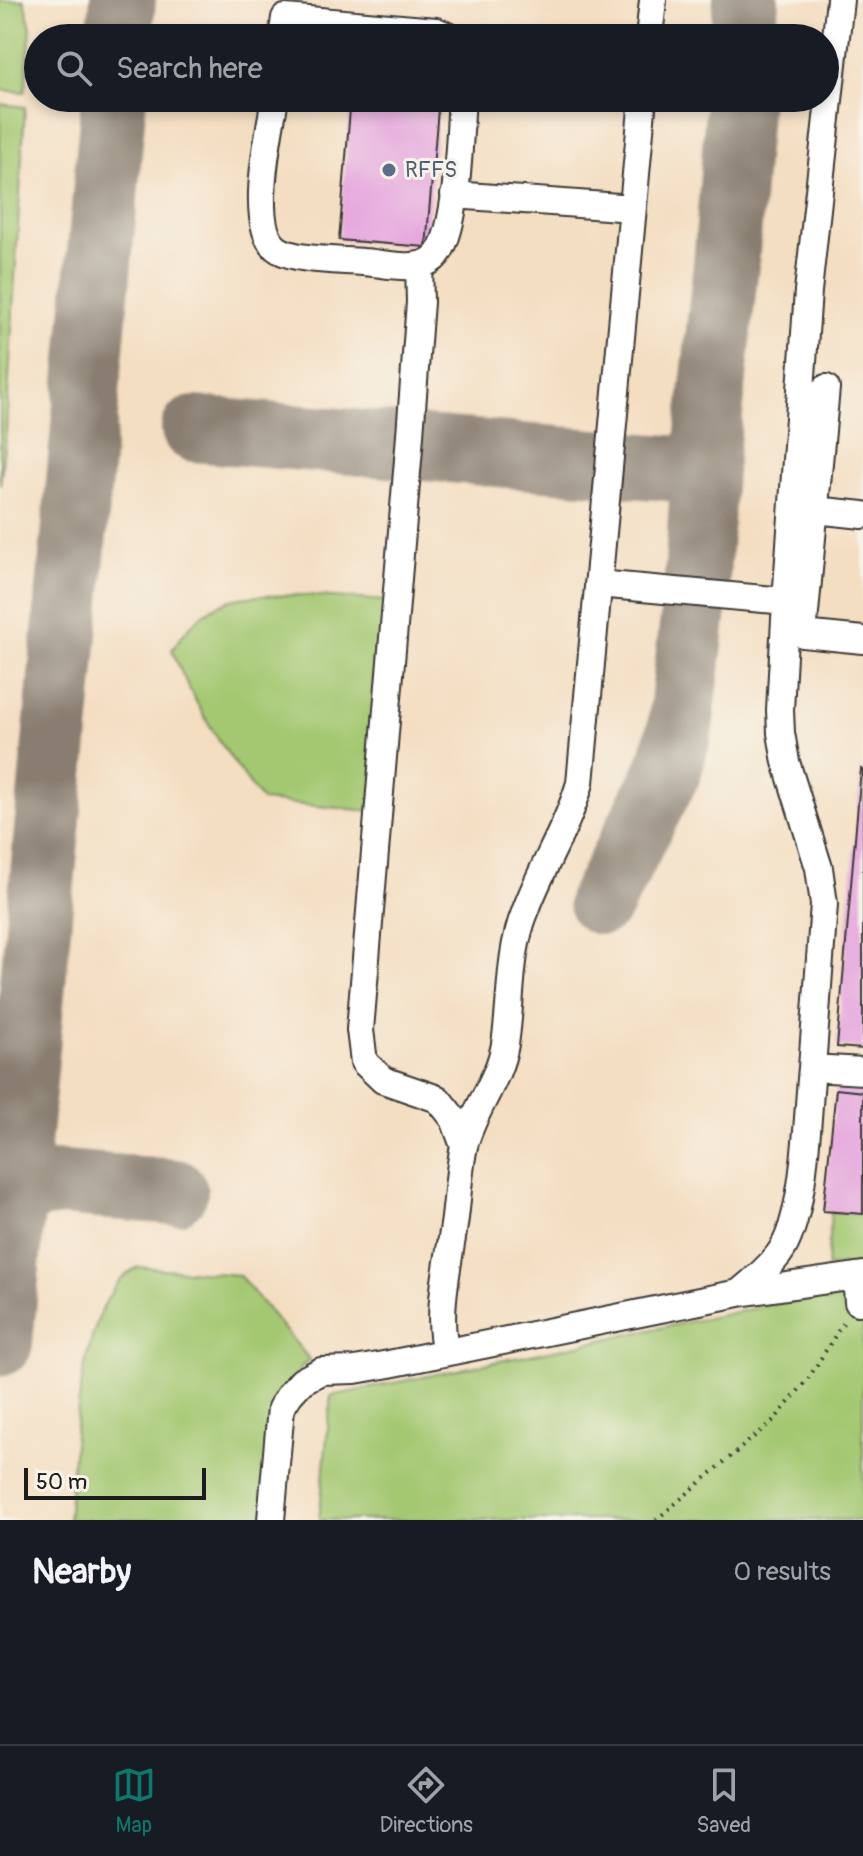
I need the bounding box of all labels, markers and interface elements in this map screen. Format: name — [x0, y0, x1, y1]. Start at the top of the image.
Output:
search box — [24, 24, 839, 112]
icon: search — [52, 46, 96, 90]
text: Search here — [116, 50, 263, 87]
place label: RFFS — [405, 156, 457, 184]
marker: RFFS — [380, 161, 398, 179]
scale bar — [24, 1464, 206, 1500]
text: 50 m — [36, 1468, 87, 1496]
text: Nearby — [32, 1551, 131, 1594]
text: 0 results — [734, 1556, 831, 1588]
tab: Map — [112, 1763, 156, 1839]
tab: Directions — [380, 1763, 473, 1839]
tab: Saved — [697, 1763, 751, 1839]

